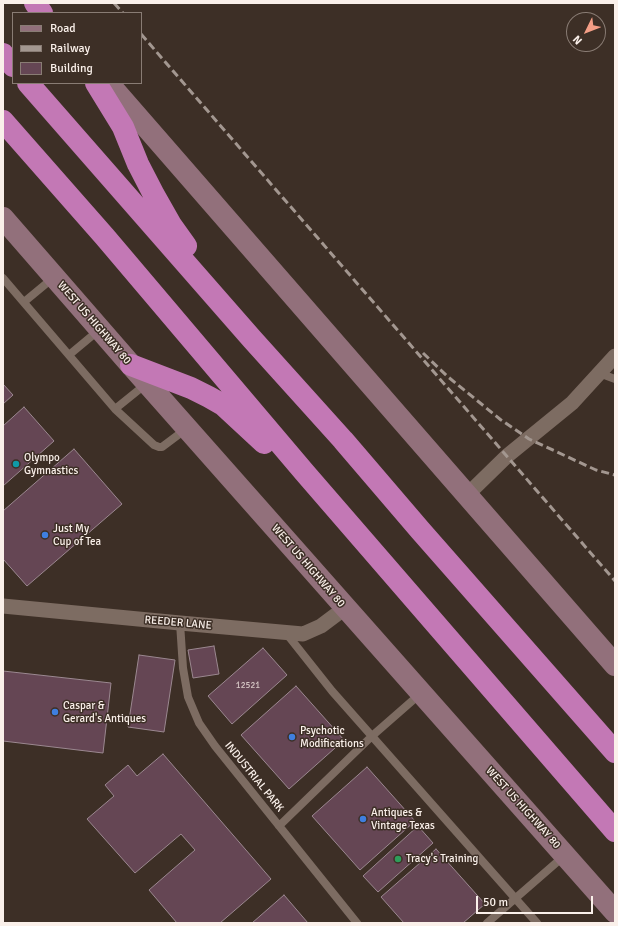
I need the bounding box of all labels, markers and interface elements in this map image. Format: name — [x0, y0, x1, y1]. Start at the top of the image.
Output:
legend — [12, 12, 142, 84]
north arrow — [566, 12, 606, 52]
text: Road — [50, 21, 76, 36]
text: N — [570, 33, 585, 47]
text: Railway — [50, 41, 90, 56]
text: Building — [50, 61, 93, 76]
street label: WEST US HIGHWAY 80 — [54, 279, 134, 367]
place label: Olympo Gymnastics — [24, 451, 78, 477]
marker: Olympo Gymnastics — [11, 459, 21, 469]
place label: Just My Cup of Tea — [53, 522, 101, 548]
street label: WEST US HIGHWAY 80 — [268, 522, 348, 610]
marker: Just My Cup of Tea — [40, 530, 50, 540]
street label: REEDER LANE — [144, 613, 212, 633]
house number: 12521 — [236, 681, 260, 691]
place label: Caspar & Gerard's Antiques — [63, 699, 146, 725]
marker: Caspar & Gerard's Antiques — [50, 707, 60, 717]
place label: Psychotic Modifications — [300, 724, 364, 750]
marker: Psychotic Modifications — [287, 732, 297, 742]
street label: INDUSTRIAL PARK — [222, 739, 286, 815]
street label: WEST US HIGHWAY 80 — [483, 764, 563, 852]
place label: Antiques & Vintage Texas — [371, 806, 435, 832]
marker: Antiques & Vintage Texas — [358, 814, 368, 824]
place label: Tracy's Training — [406, 852, 478, 866]
marker: Tracy's Training — [393, 854, 403, 864]
scale bar — [478, 888, 595, 914]
text: 50 m — [483, 895, 508, 910]

